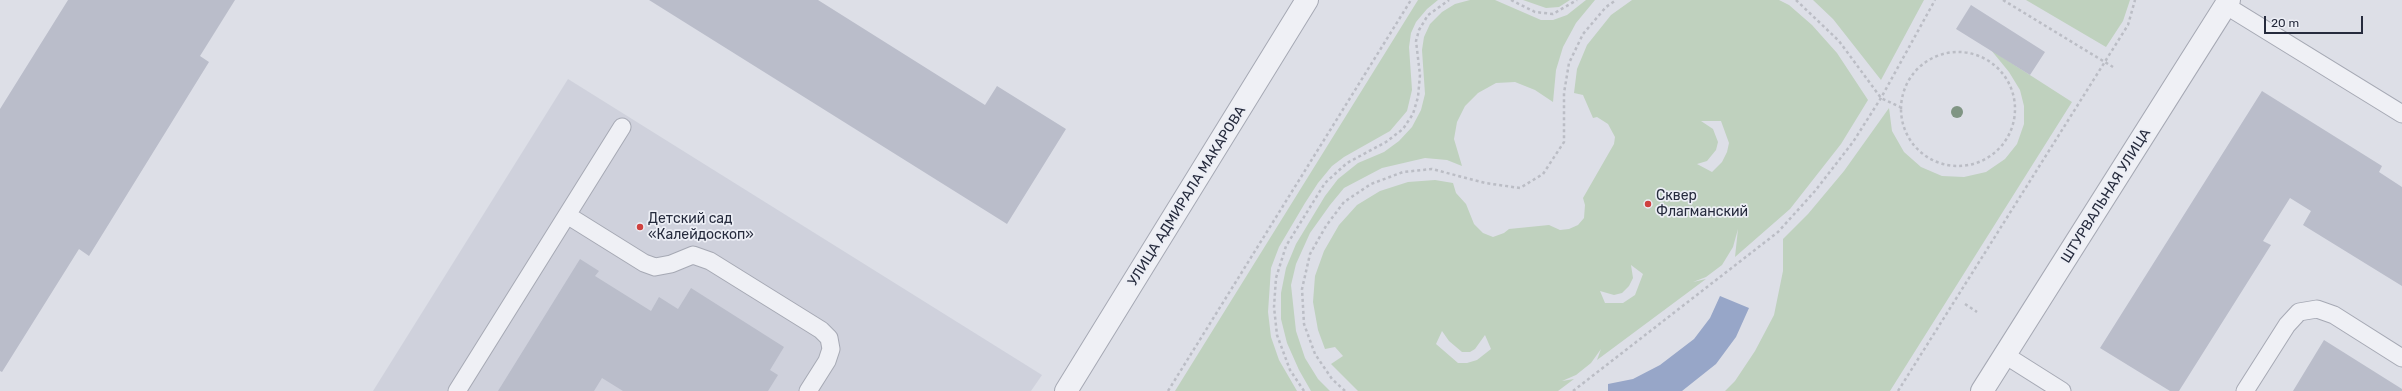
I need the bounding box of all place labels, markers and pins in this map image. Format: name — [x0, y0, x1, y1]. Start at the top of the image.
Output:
place label: Сквер Флагманский — [1656, 188, 1748, 220]
marker: Сквер Флагманский — [1643, 199, 1653, 209]
place label: Детский сад «Калейдоскоп» — [648, 211, 754, 244]
marker: Детский сад «Калейдоскоп» — [635, 222, 645, 232]

